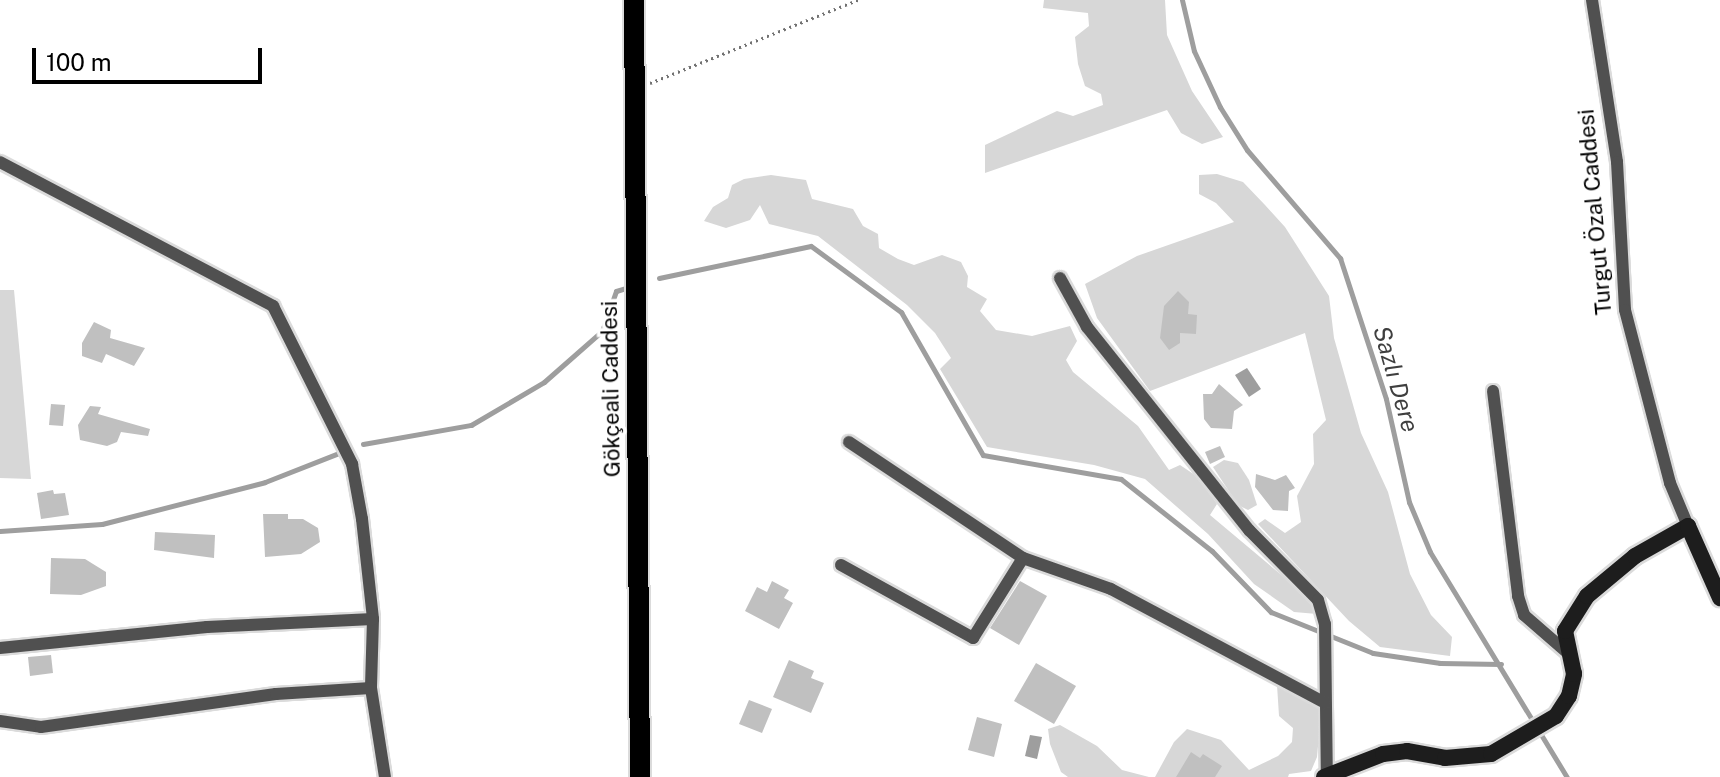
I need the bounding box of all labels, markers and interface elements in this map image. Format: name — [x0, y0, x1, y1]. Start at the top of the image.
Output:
scale bar — [36, 32, 266, 82]
text: 100 m — [46, 48, 112, 76]
street label: Turgut Özal Caddesi — [1573, 108, 1617, 316]
street label: Gökçeali Caddesi — [596, 300, 626, 478]
water label: Sazlı Dere — [1367, 323, 1425, 435]

